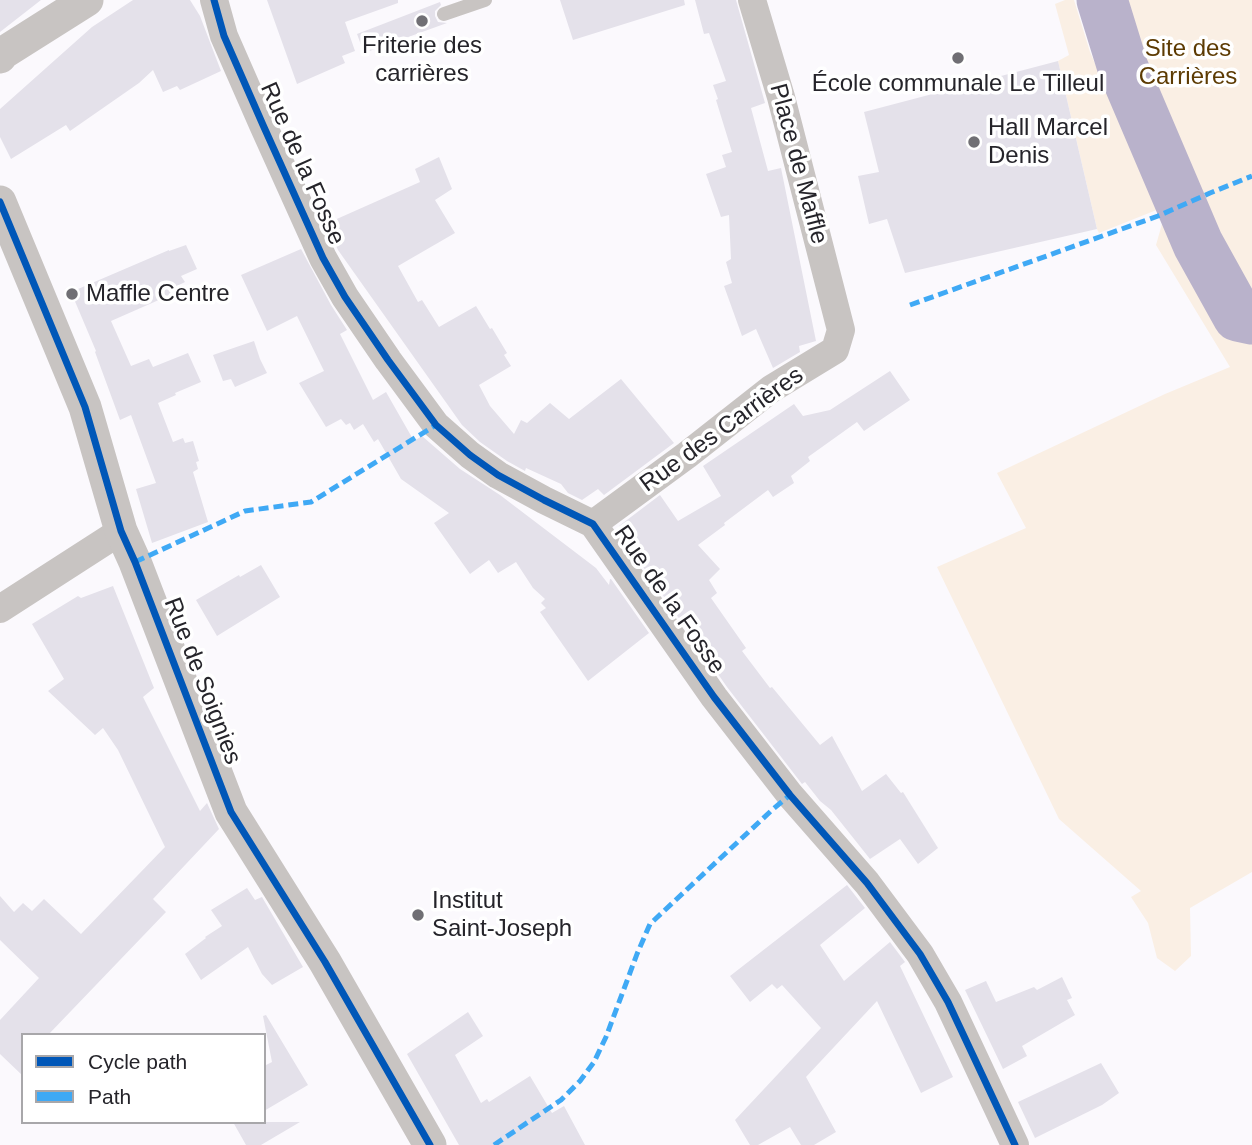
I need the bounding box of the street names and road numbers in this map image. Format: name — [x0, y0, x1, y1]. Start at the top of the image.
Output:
street label: Rue de la Fosse — [253, 78, 351, 250]
street label: Place de Maffle — [763, 81, 833, 247]
street label: Rue des Carrières — [635, 361, 809, 499]
street label: Rue de la Fosse — [607, 520, 731, 680]
street label: Rue de Soignies — [157, 594, 247, 768]

